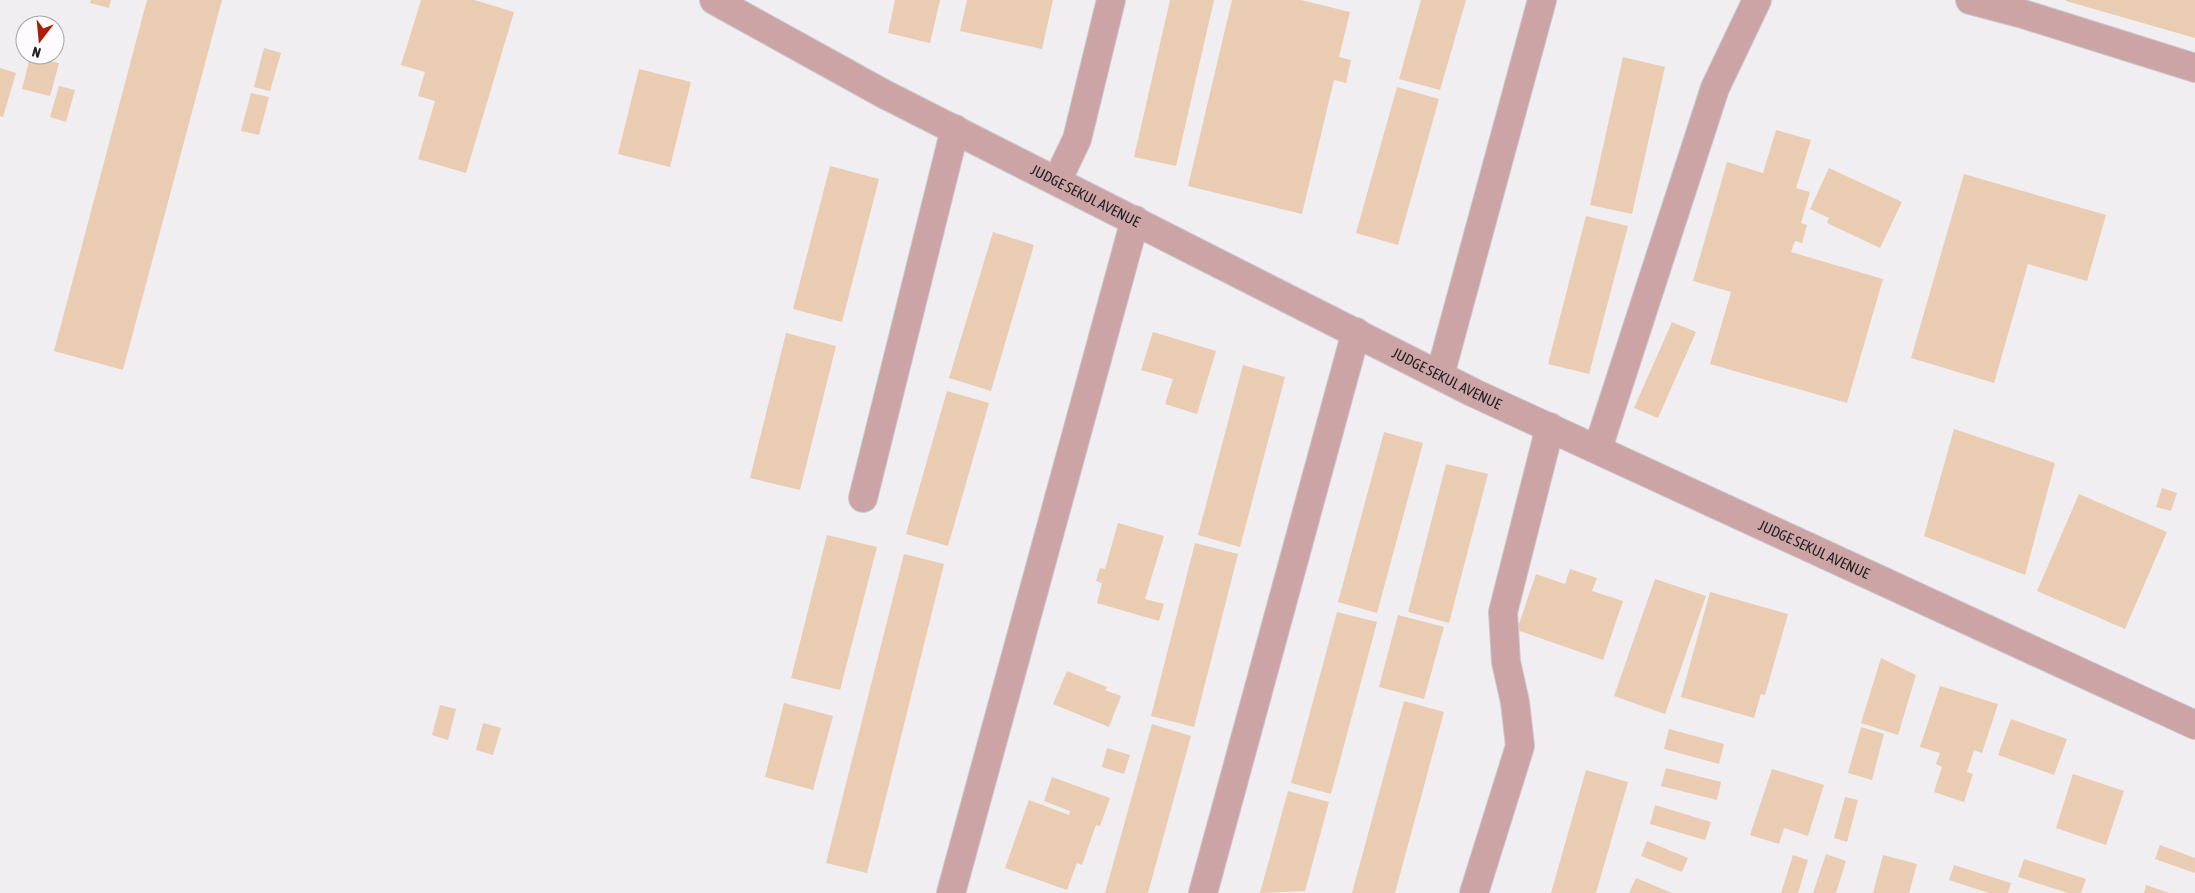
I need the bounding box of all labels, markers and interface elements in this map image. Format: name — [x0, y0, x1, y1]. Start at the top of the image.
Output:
north arrow — [15, 15, 65, 65]
text: N — [30, 44, 43, 61]
street label: JUDGE SEKUL AVENUE — [1028, 161, 1144, 231]
street label: JUDGE SEKUL AVENUE — [1389, 344, 1505, 413]
street label: JUDGE SEKUL AVENUE — [1756, 516, 1873, 582]

